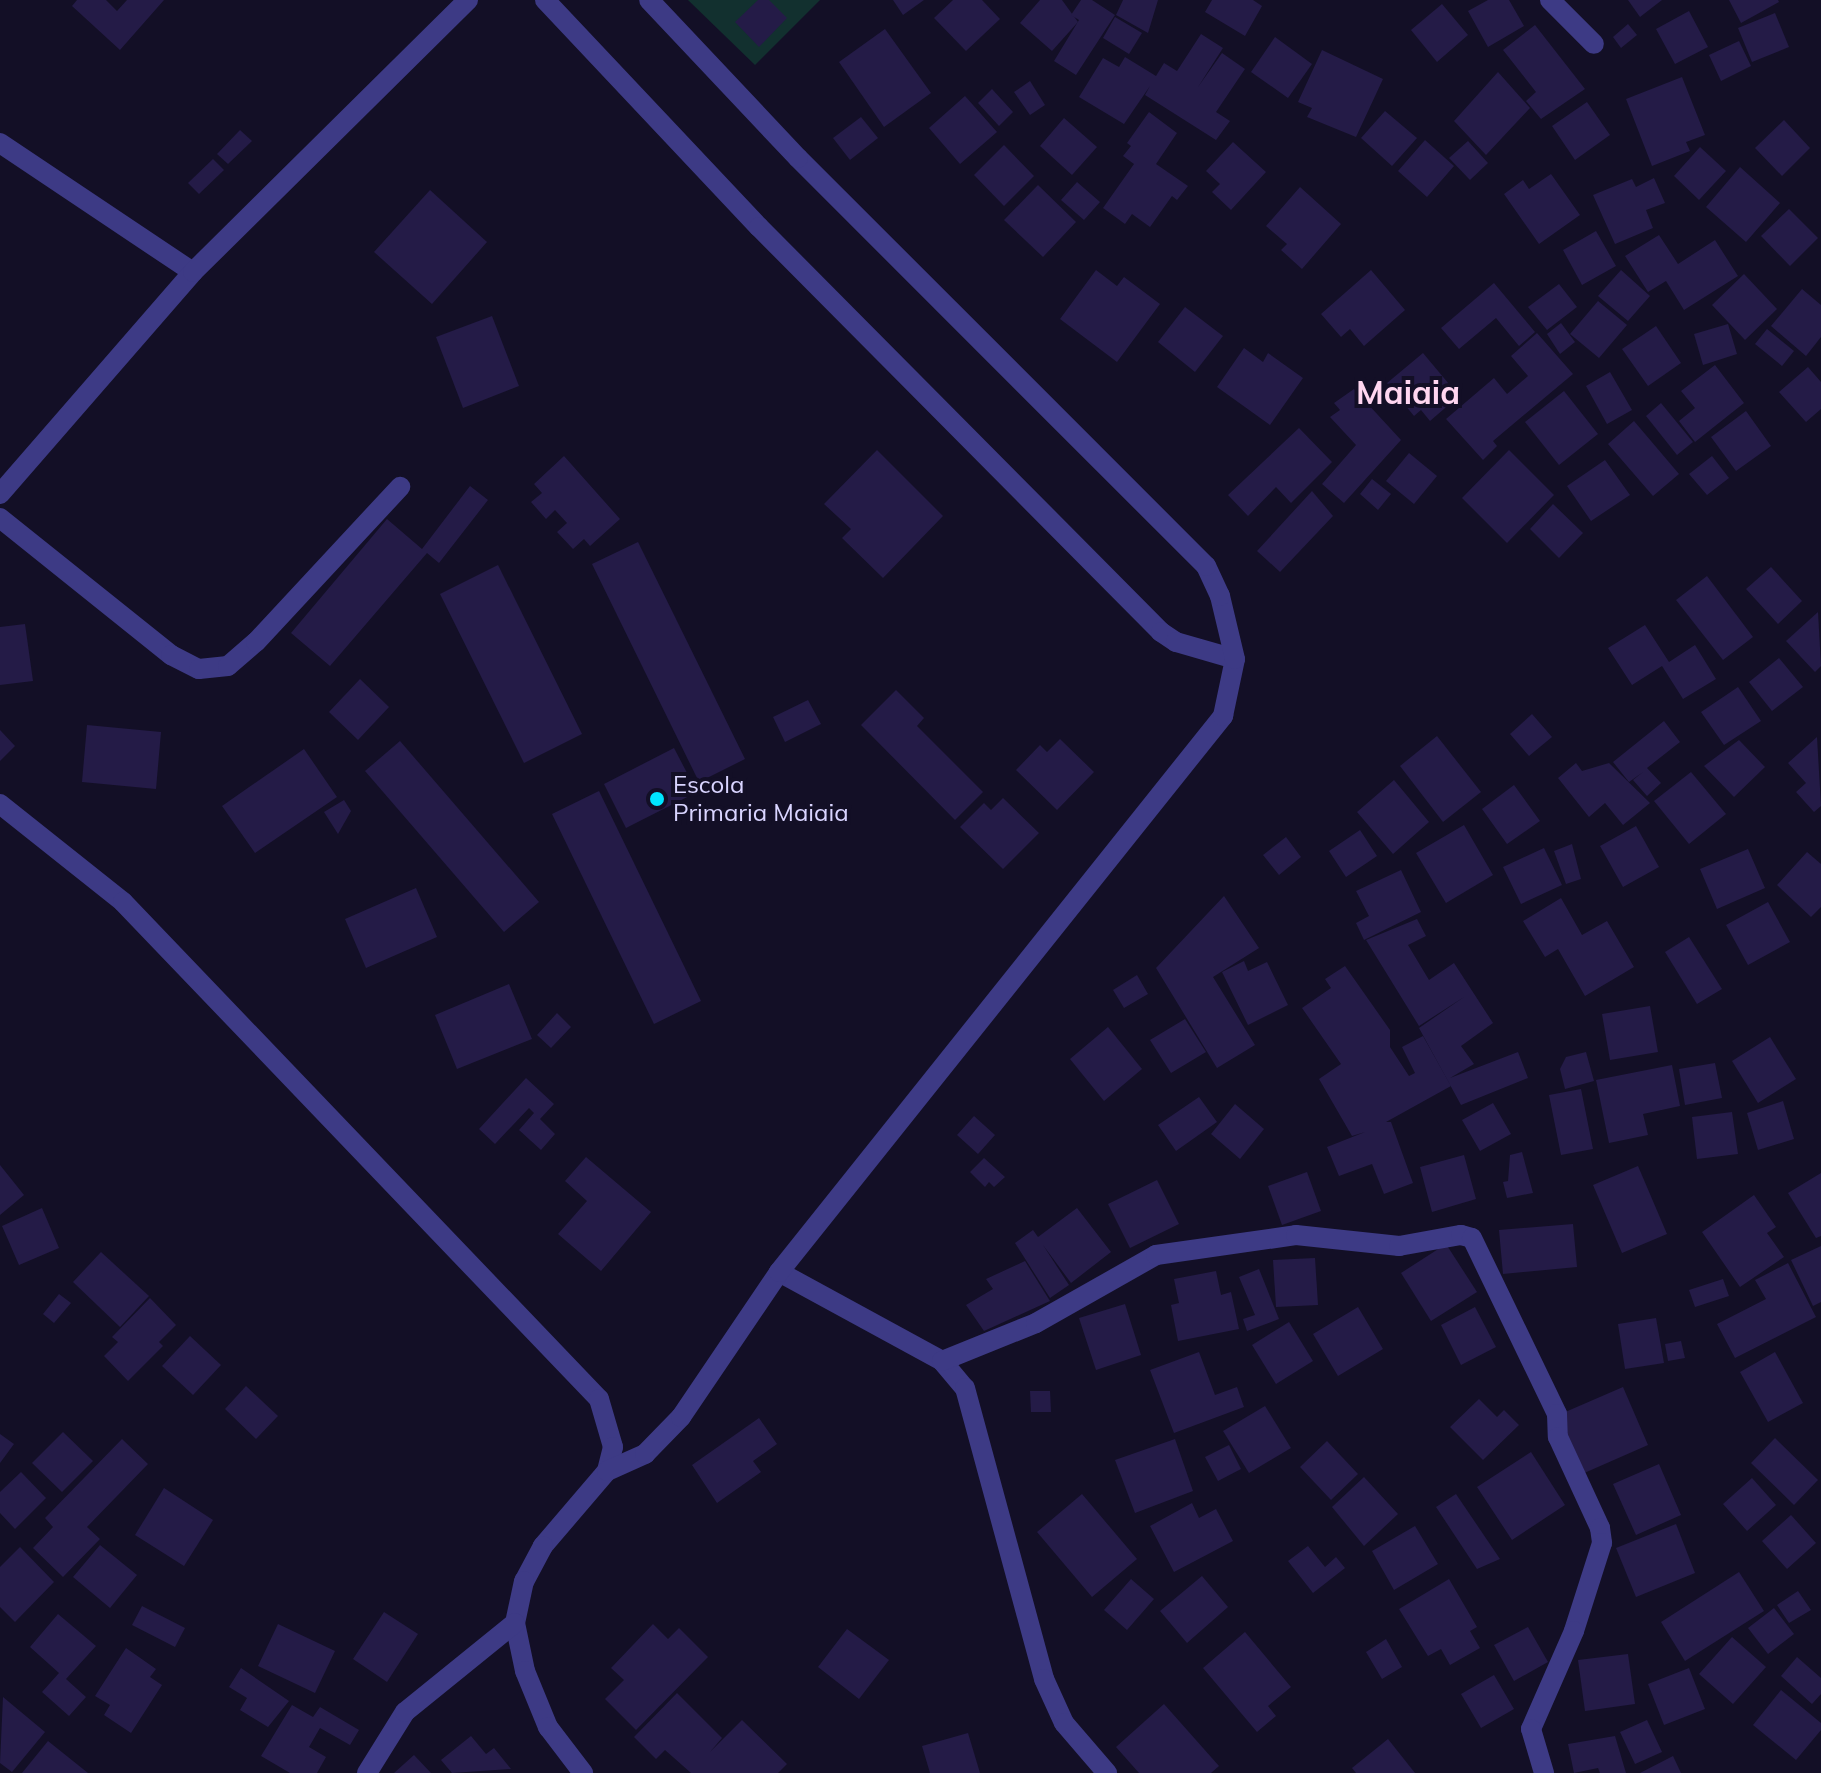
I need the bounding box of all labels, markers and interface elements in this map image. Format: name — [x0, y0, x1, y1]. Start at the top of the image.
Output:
district label: Maiaia — [1356, 373, 1460, 411]
place label: Escola Primaria Maiaia — [673, 771, 849, 827]
marker: Escola Primaria Maiaia — [648, 790, 666, 808]

